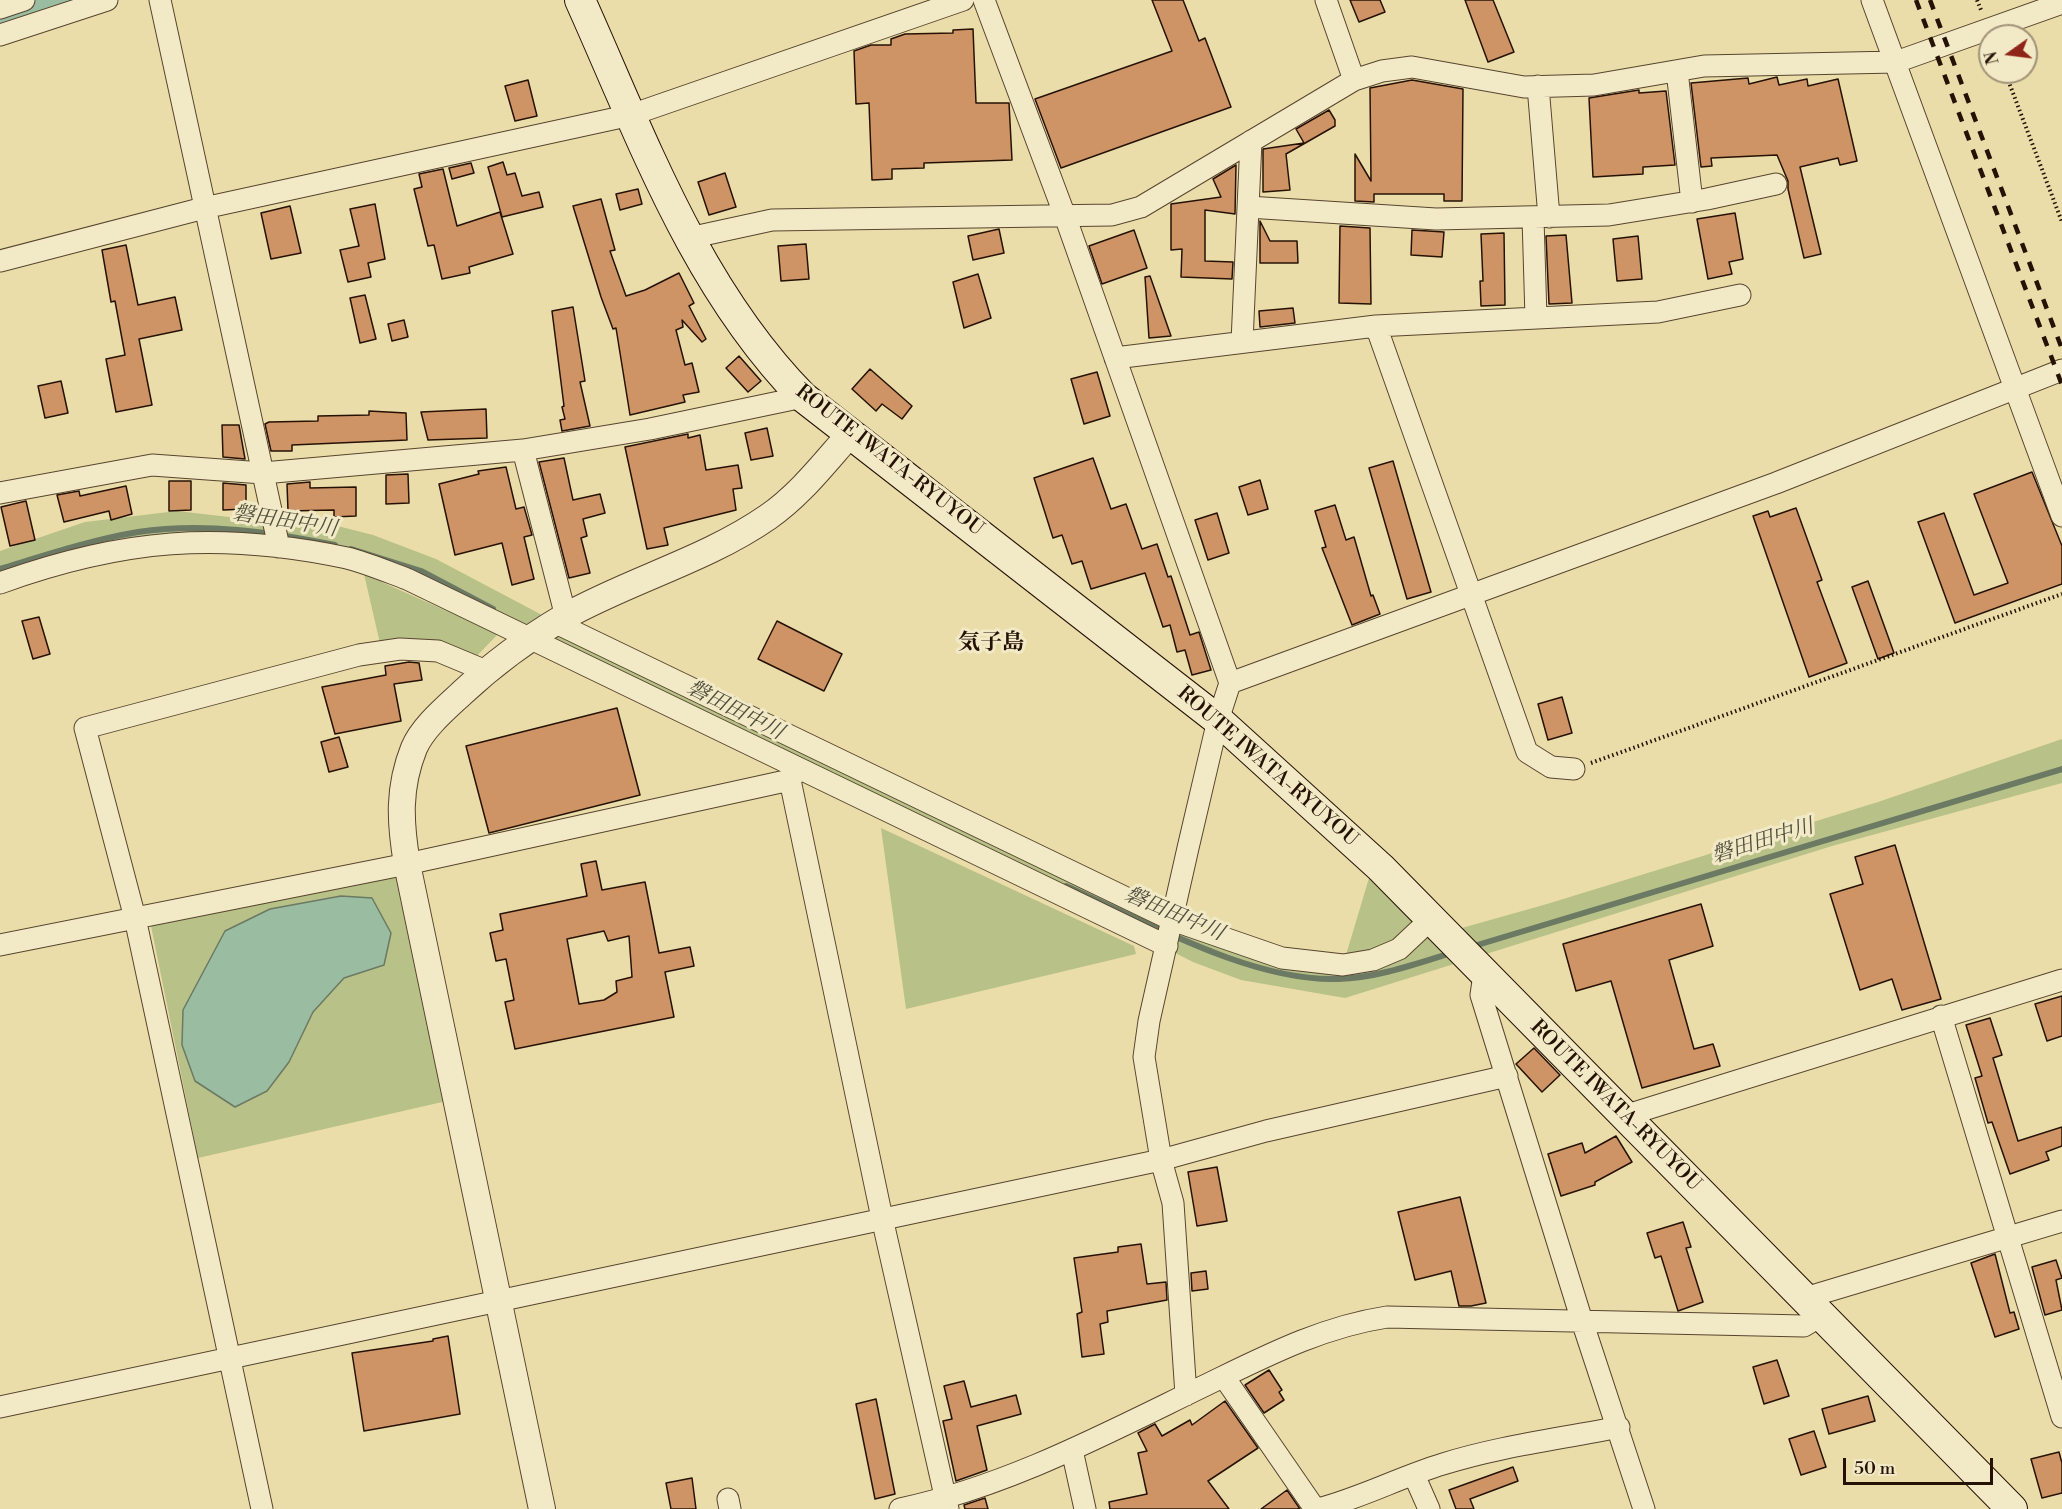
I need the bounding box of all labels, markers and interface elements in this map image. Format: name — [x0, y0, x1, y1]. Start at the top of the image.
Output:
north arrow — [1978, 24, 2038, 84]
text: N — [1981, 49, 2004, 66]
street label: ROUTE IWATA-RYUYOU — [790, 380, 988, 542]
water label: 磐田田中川 — [231, 501, 339, 543]
district label: 気子島 — [958, 631, 1024, 657]
water label: 磐田田中川 — [683, 676, 787, 746]
street label: ROUTE IWATA-RYUYOU — [1172, 682, 1362, 852]
water label: 磐田田中川 — [1709, 815, 1817, 869]
water label: 磐田田中川 — [1121, 883, 1227, 947]
street label: ROUTE IWATA-RYUYOU — [1525, 1016, 1705, 1196]
scale bar — [1846, 1446, 1996, 1484]
text: 50 m — [1854, 1457, 1895, 1480]

